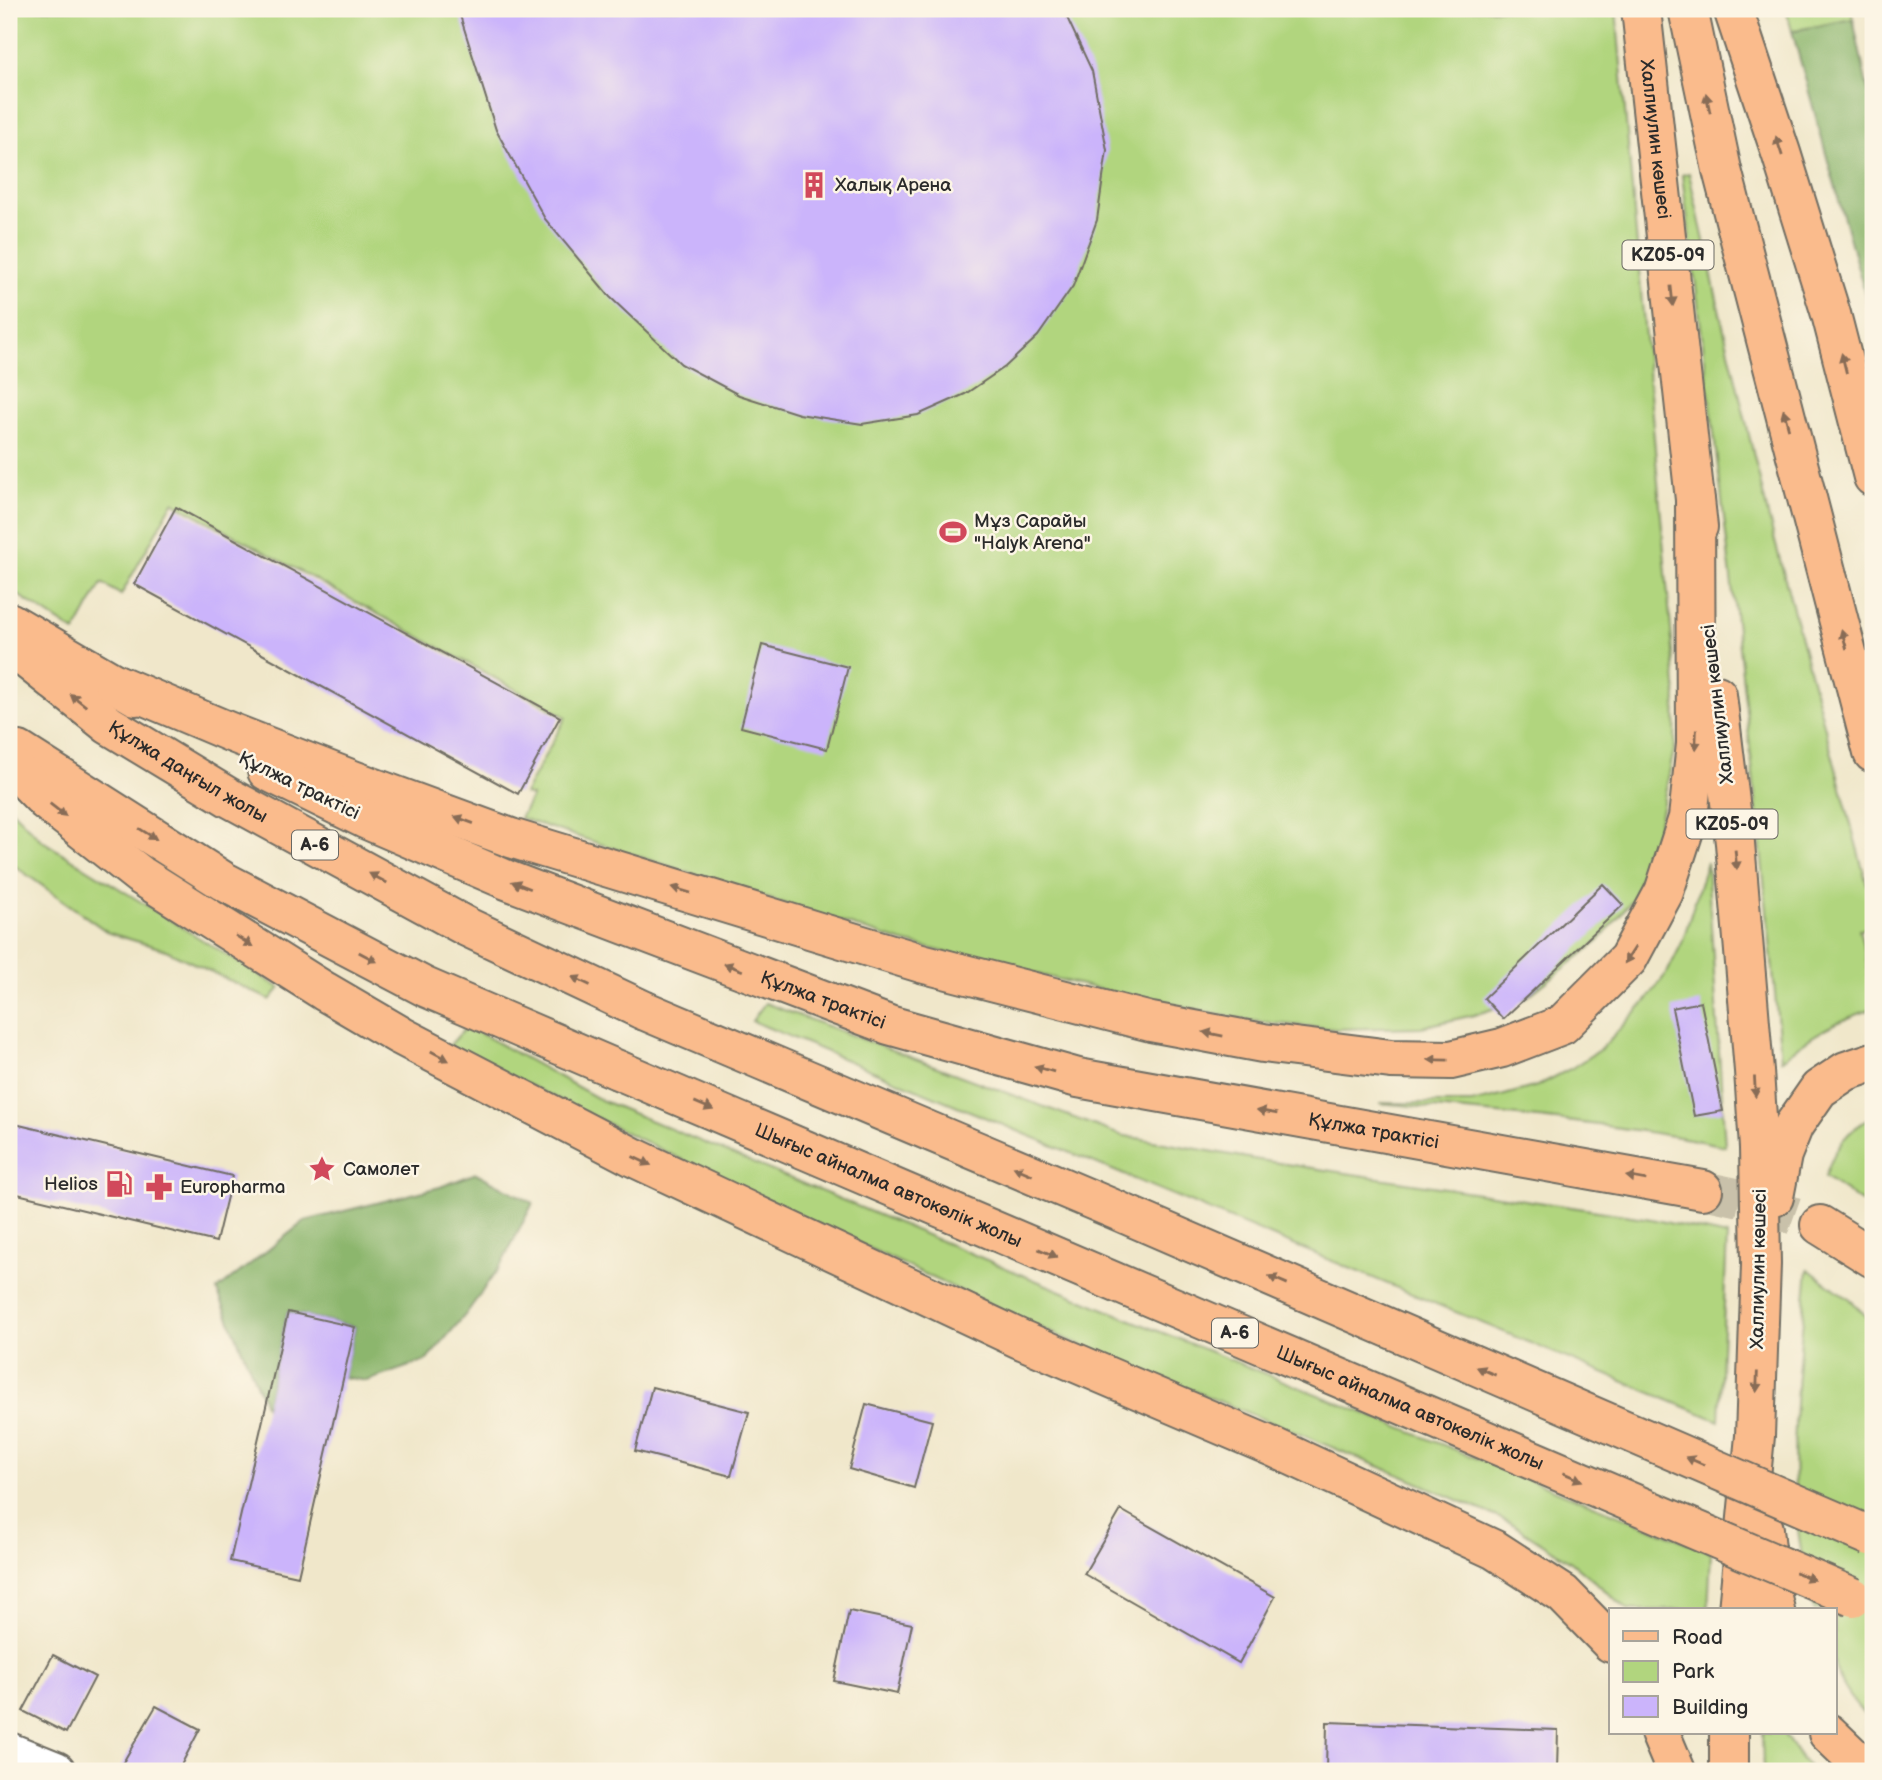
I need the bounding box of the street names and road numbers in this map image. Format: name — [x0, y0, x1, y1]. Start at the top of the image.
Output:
street label: Халлиулин көшесі — [1635, 58, 1676, 220]
road number: KZ05-09 — [1622, 241, 1714, 270]
street label: Халлиулин көшесі — [1697, 623, 1739, 785]
street label: Құлжа даңғыл жолы — [104, 716, 272, 828]
street label: Құлжа трактісі — [235, 747, 363, 825]
road number: KZ05-09 — [1686, 810, 1778, 838]
road number: A-6 — [292, 830, 338, 860]
street label: Құлжа трактісі — [757, 966, 889, 1034]
street label: Құлжа трактісі — [1307, 1108, 1441, 1154]
street label: Шығыс айналма автокөлік жолы — [751, 1118, 1026, 1253]
street label: Халлиулин көшесі — [1746, 1189, 1772, 1349]
road number: A-6 — [1212, 1318, 1258, 1348]
street label: Шығыс айналма автокөлік жолы — [1273, 1341, 1547, 1475]

